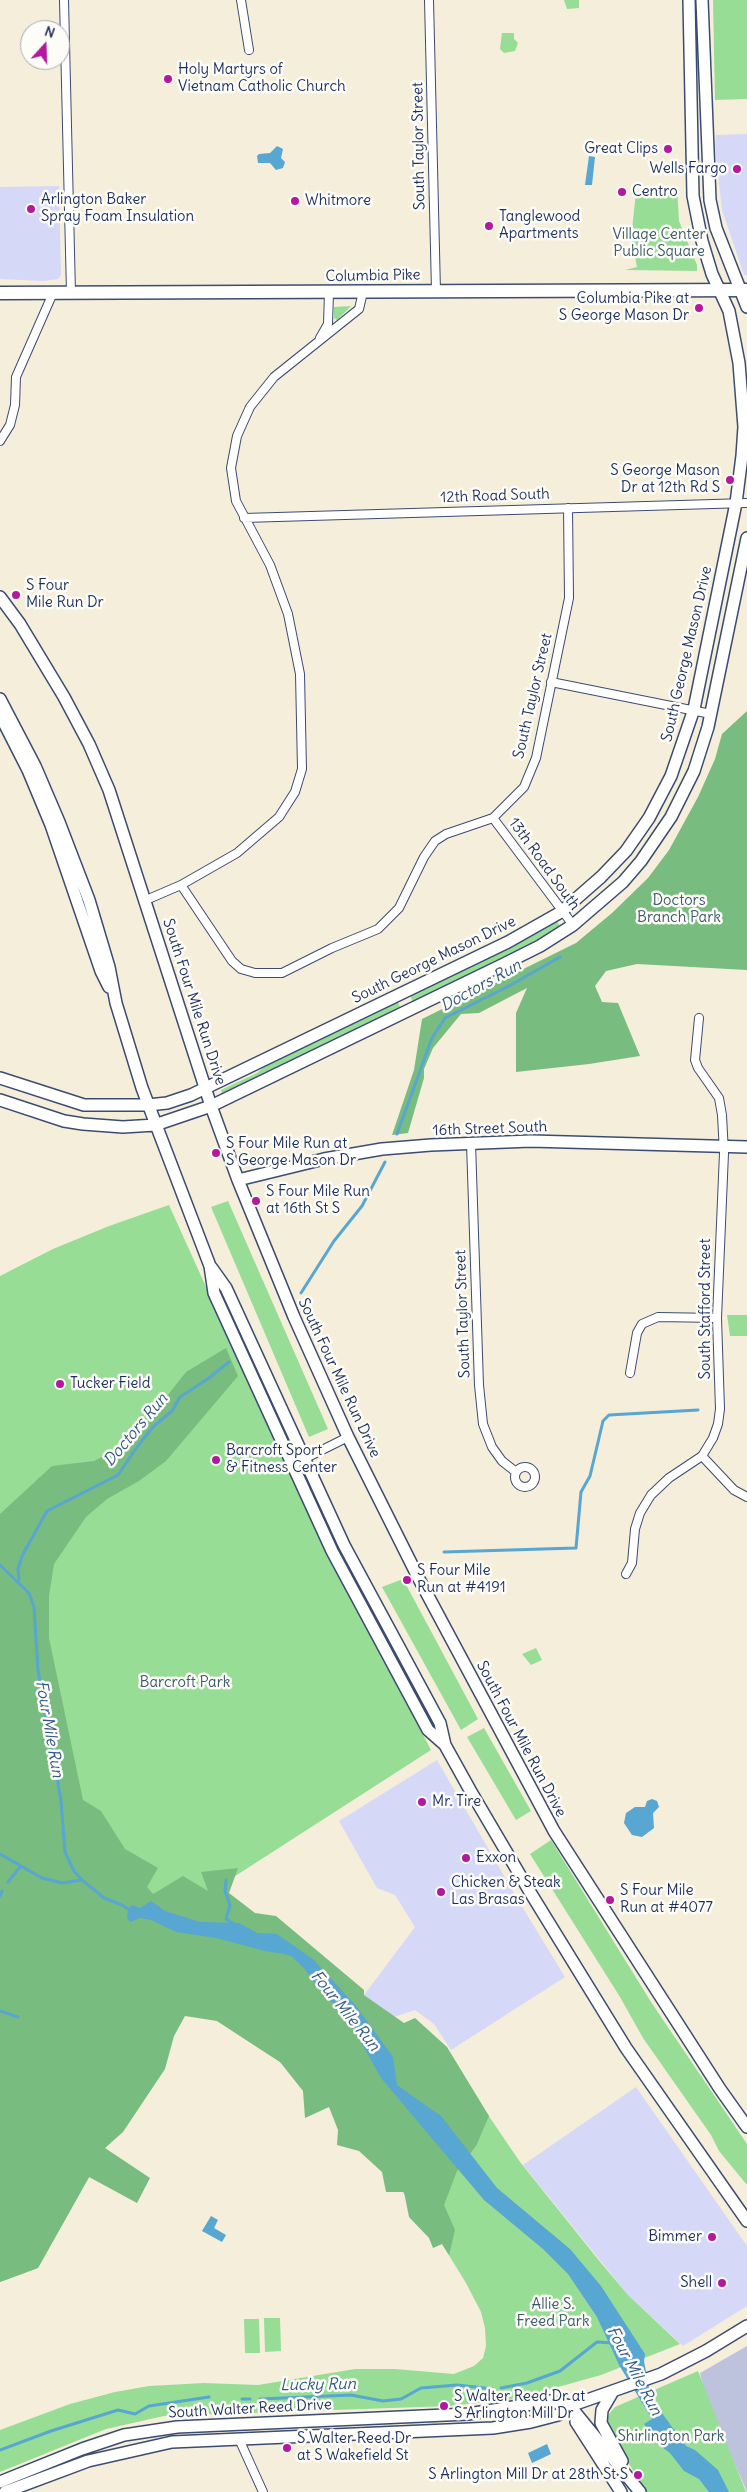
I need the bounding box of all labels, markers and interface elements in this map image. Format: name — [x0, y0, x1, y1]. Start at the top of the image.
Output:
north arrow — [20, 20, 70, 70]
text: N — [42, 22, 57, 42]
place label: Holy Martyrs of Vietnam Catholic Church — [178, 61, 346, 96]
marker: Holy Martyrs of Vietnam Catholic Church — [162, 73, 174, 85]
street label: South Taylor Street — [409, 82, 429, 210]
place label: Great Clips — [584, 140, 658, 158]
marker: Great Clips — [662, 143, 674, 155]
place label: Wells Fargo — [650, 160, 727, 178]
marker: Wells Fargo — [731, 163, 743, 175]
place label: Centro — [632, 183, 678, 201]
marker: Centro — [616, 186, 628, 198]
place label: Arlington Baker Spray Foam Insulation — [41, 191, 194, 226]
place label: Whitmore — [305, 192, 371, 210]
marker: Whitmore — [289, 195, 301, 207]
marker: Arlington Baker Spray Foam Insulation — [25, 203, 37, 215]
place label: Tanglewood Apartments — [499, 208, 580, 243]
marker: Tanglewood Apartments — [483, 220, 495, 232]
park label: Village Center Public Square — [612, 226, 706, 261]
street label: Columbia Pike — [325, 266, 421, 286]
place label: Columbia Pike at S George Mason Dr — [559, 290, 689, 325]
marker: Columbia Pike at S George Mason Dr — [693, 302, 705, 314]
place label: S George Mason Dr at 12th Rd S — [610, 462, 720, 497]
marker: S George Mason Dr at 12th Rd S — [724, 474, 736, 486]
street label: 12th Road South — [440, 485, 550, 507]
street label: South George Mason Drive — [658, 564, 716, 744]
place label: S Four Mile Run Dr — [26, 577, 104, 612]
marker: S Four Mile Run Dr — [10, 589, 22, 601]
street label: South Taylor Street — [510, 632, 556, 760]
street label: 13th Road South — [504, 814, 584, 914]
park label: Doctors Branch Park — [637, 892, 721, 927]
street label: South George Mason Drive — [349, 913, 519, 1007]
street label: South Four Mile Run Drive — [159, 917, 229, 1087]
water label: Doctors Run — [437, 956, 525, 1016]
street label: 16th Street South — [432, 1118, 548, 1140]
place label: S Four Mile Run at S George Mason Dr — [226, 1135, 356, 1170]
marker: S Four Mile Run at S George Mason Dr — [210, 1147, 222, 1159]
place label: S Four Mile Run at 16th St S — [266, 1183, 370, 1218]
marker: S Four Mile Run at 16th St S — [250, 1195, 262, 1207]
street label: South Stafford Street — [697, 1239, 715, 1379]
street label: South Taylor Street — [452, 1250, 474, 1378]
street label: South Four Mile Run Drive — [294, 1295, 384, 1461]
place label: Tucker Field — [70, 1375, 151, 1393]
marker: Tucker Field — [54, 1378, 66, 1390]
water label: Doctors Run — [100, 1390, 172, 1470]
place label: Barcroft Sport & Fitness Center — [226, 1442, 337, 1477]
marker: Barcroft Sport & Fitness Center — [210, 1454, 222, 1466]
place label: S Four Mile Run at #4191 — [417, 1562, 506, 1597]
marker: S Four Mile Run at #4191 — [401, 1574, 413, 1586]
street label: South Four Mile Run Drive — [472, 1658, 570, 1820]
park label: Barcroft Park — [140, 1674, 230, 1692]
water label: Four Mile Run — [31, 1679, 67, 1779]
place label: Mr. Tire — [432, 1793, 481, 1811]
marker: Mr. Tire — [416, 1796, 428, 1808]
place label: Exxon — [476, 1849, 516, 1867]
marker: Exxon — [460, 1852, 472, 1864]
place label: Chicken & Steak Las Brasas — [451, 1874, 561, 1909]
place label: S Four Mile Run at #4077 — [620, 1882, 713, 1917]
marker: Chicken & Steak Las Brasas — [435, 1886, 447, 1898]
marker: S Four Mile Run at #4077 — [604, 1894, 616, 1906]
water label: Four Mile Run — [307, 1967, 383, 2055]
place label: Bimmer — [648, 2228, 702, 2246]
marker: Bimmer — [706, 2231, 718, 2243]
place label: Shell — [680, 2274, 712, 2292]
marker: Shell — [716, 2277, 728, 2289]
park label: Allie S. Freed Park — [516, 2296, 590, 2331]
water label: Four Mile Run — [602, 2323, 666, 2419]
water label: Lucky Run — [280, 2375, 356, 2395]
place label: S Walter Reed Dr at S Arlington Mill Dr — [454, 2388, 585, 2423]
street label: South Walter Reed Drive — [168, 2396, 332, 2422]
marker: S Walter Reed Dr at S Arlington Mill Dr — [438, 2400, 450, 2412]
park label: Shirlington Park — [618, 2428, 724, 2446]
place label: S Walter Reed Dr at S Wakefield St — [297, 2430, 411, 2465]
marker: S Walter Reed Dr at S Wakefield St — [281, 2442, 293, 2454]
place label: S Arlington Mill Dr at 28th St S — [428, 2466, 628, 2484]
marker: S Arlington Mill Dr at 28th St S — [632, 2469, 644, 2481]

